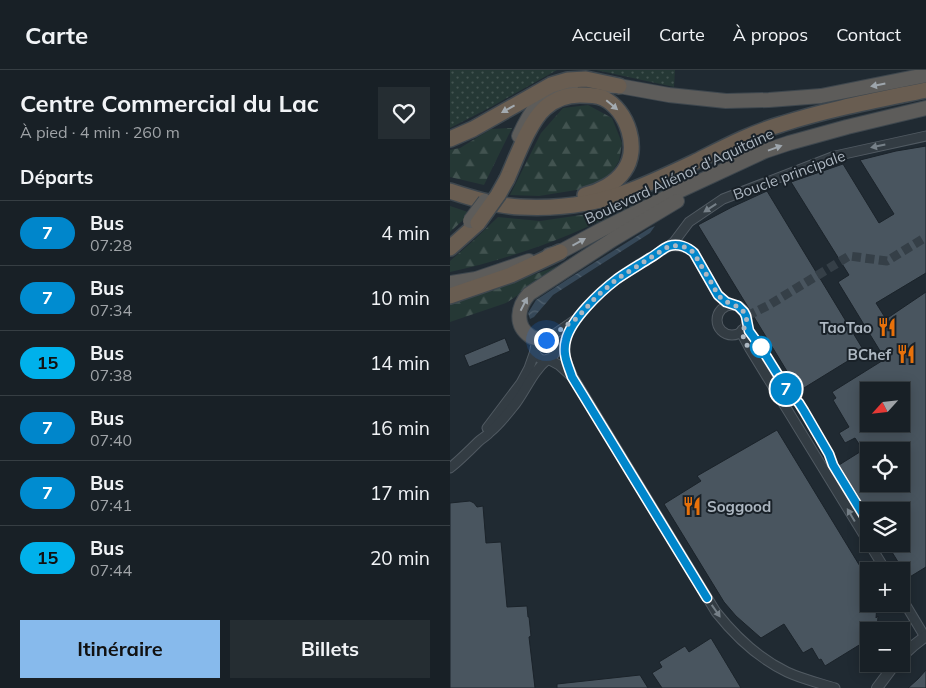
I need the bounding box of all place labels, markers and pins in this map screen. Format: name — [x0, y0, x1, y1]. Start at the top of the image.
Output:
restaurant icon: TaoTao — [876, 316, 898, 338]
place label: TaoTao — [819, 318, 872, 337]
unlabelled marker — [750, 336, 772, 358]
restaurant icon: BChef — [895, 343, 917, 365]
place label: BChef — [848, 345, 891, 364]
restaurant icon: Soggood — [681, 495, 703, 517]
place label: Soggood — [707, 497, 771, 516]

